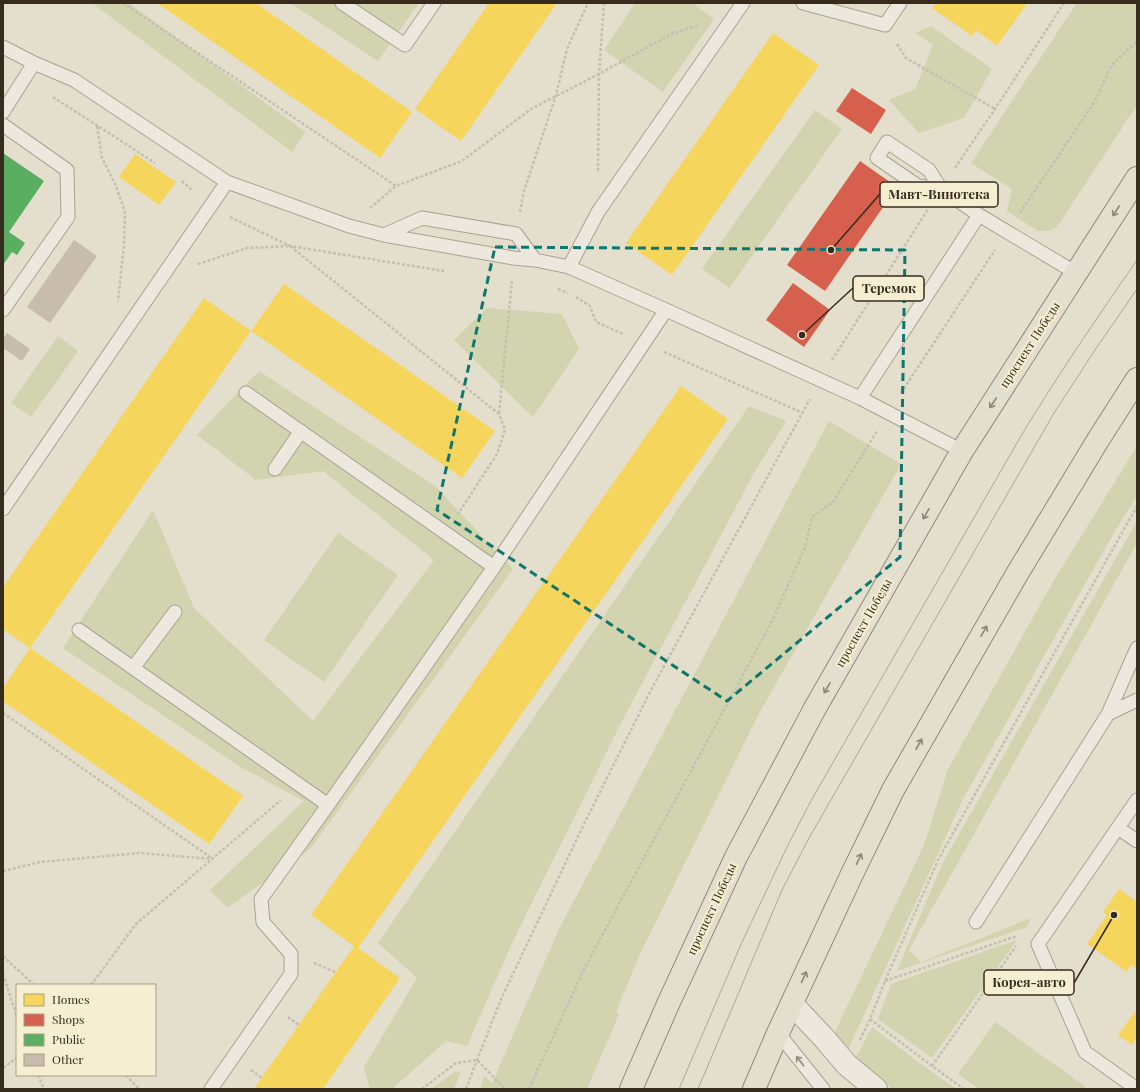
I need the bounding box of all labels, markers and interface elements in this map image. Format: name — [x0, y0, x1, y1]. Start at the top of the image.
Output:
callout: Мавт-Винотека — [880, 182, 998, 207]
text: Мавт-Винотека — [888, 185, 990, 202]
one-way arrow — [1112, 205, 1120, 216]
callout: Теремок — [853, 276, 924, 301]
text: Теремок — [862, 279, 916, 296]
street label: проспект Победы — [995, 298, 1063, 391]
one-way arrow — [989, 397, 997, 408]
one-way arrow — [921, 508, 929, 520]
street label: проспект Победы — [831, 575, 895, 670]
one-way arrow — [981, 625, 989, 637]
one-way arrow — [822, 682, 830, 694]
one-way arrow — [916, 738, 924, 750]
one-way arrow — [856, 853, 863, 865]
street label: проспект Победы — [683, 860, 739, 957]
callout: Корея-авто — [984, 970, 1074, 995]
one-way arrow — [801, 971, 808, 983]
text: Корея-авто — [992, 973, 1066, 990]
legend — [16, 984, 156, 1076]
text: Homes — [52, 991, 90, 1007]
text: Shops — [52, 1011, 84, 1027]
text: Public — [52, 1031, 86, 1047]
text: Other — [52, 1051, 84, 1067]
one-way arrow — [796, 1056, 805, 1067]

